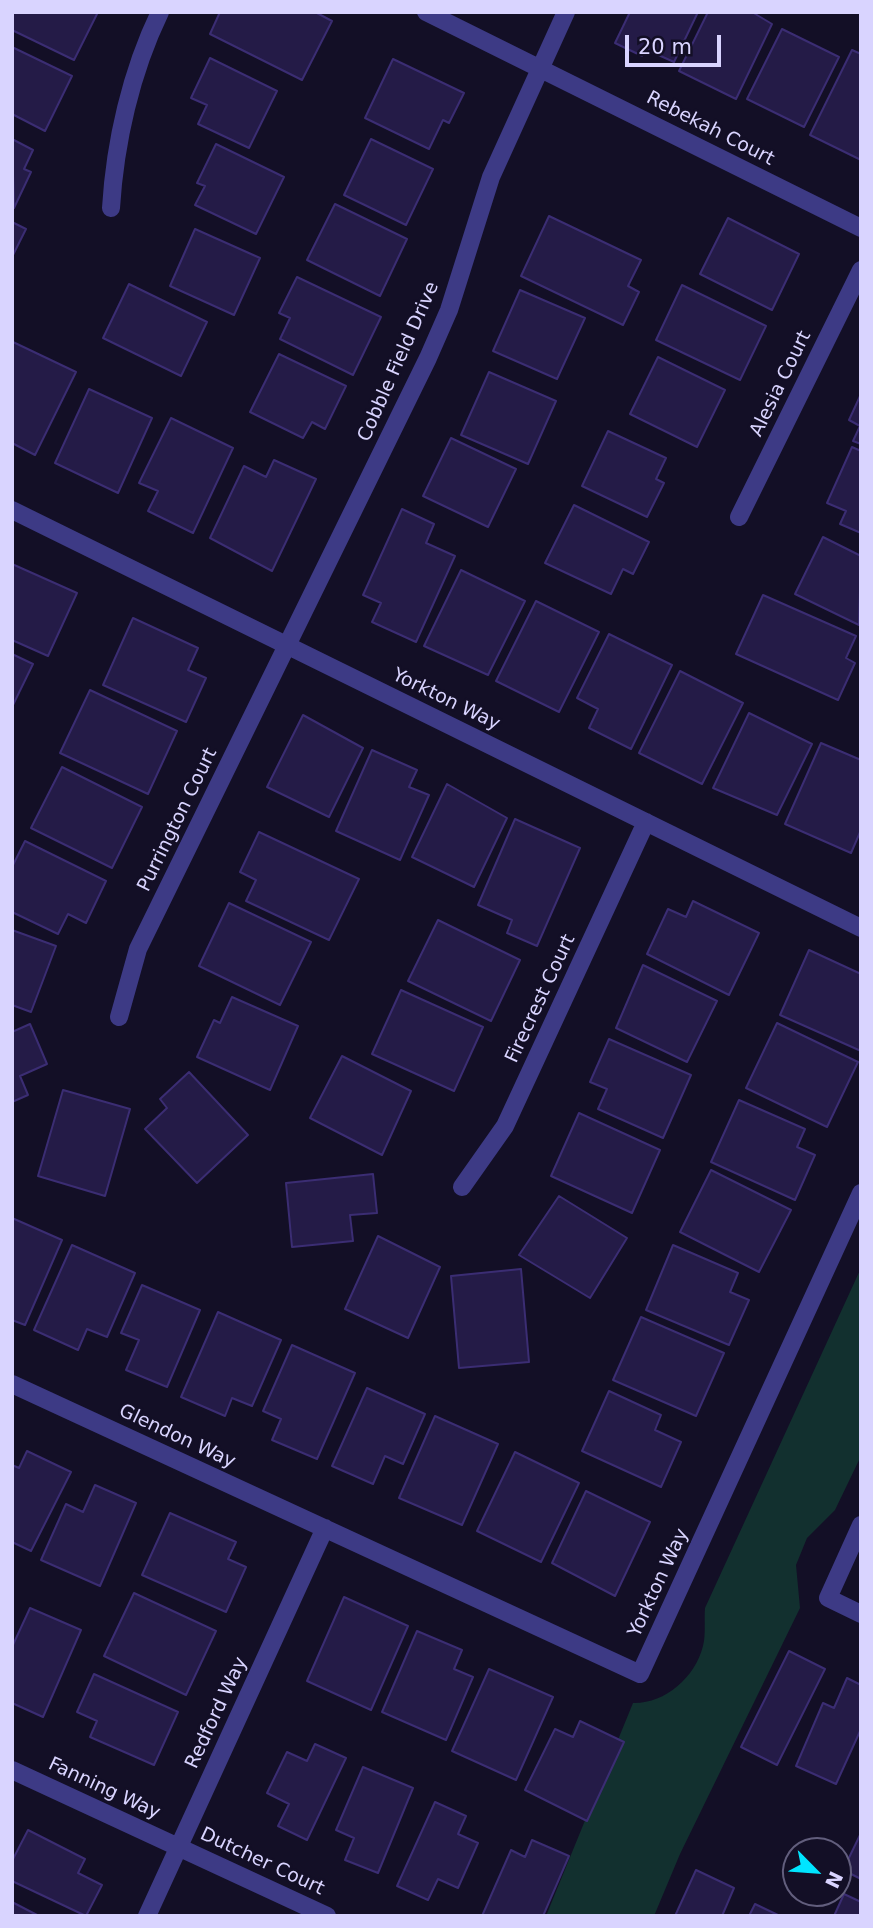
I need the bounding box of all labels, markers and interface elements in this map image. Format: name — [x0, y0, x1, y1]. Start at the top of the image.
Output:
scale bar — [628, 21, 724, 65]
text: 20 m — [638, 35, 692, 59]
street label: Rebekah Court — [642, 87, 778, 171]
street label: Cobble Field Drive — [353, 279, 445, 445]
street label: Alesia Court — [746, 327, 816, 441]
street label: Yorkton Way — [388, 664, 504, 736]
street label: Purrington Court — [133, 744, 223, 896]
street label: Firecrest Court — [501, 931, 581, 1067]
street label: Glendon Way — [115, 1400, 239, 1474]
street label: Yorkton Way — [624, 1525, 694, 1641]
street label: Redford Way — [181, 1654, 253, 1772]
street label: Fanning Way — [44, 1753, 164, 1825]
street label: Dutcher Court — [196, 1823, 328, 1901]
north arrow — [782, 1837, 852, 1907]
text: N — [821, 1868, 848, 1892]

